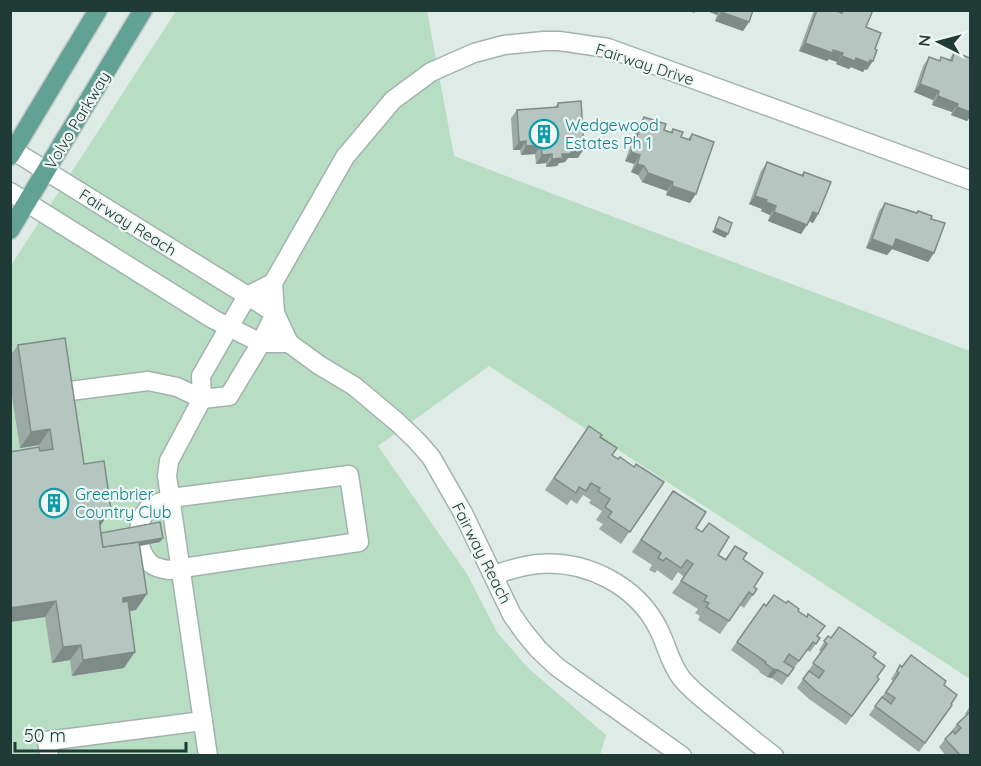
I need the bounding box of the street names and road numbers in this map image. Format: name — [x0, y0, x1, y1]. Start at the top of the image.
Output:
street label: Fairway Drive — [593, 39, 697, 89]
street label: Volvo Parkway — [40, 68, 114, 172]
street label: Fairway Reach — [76, 184, 180, 260]
street label: Fairway Reach — [448, 499, 516, 607]

